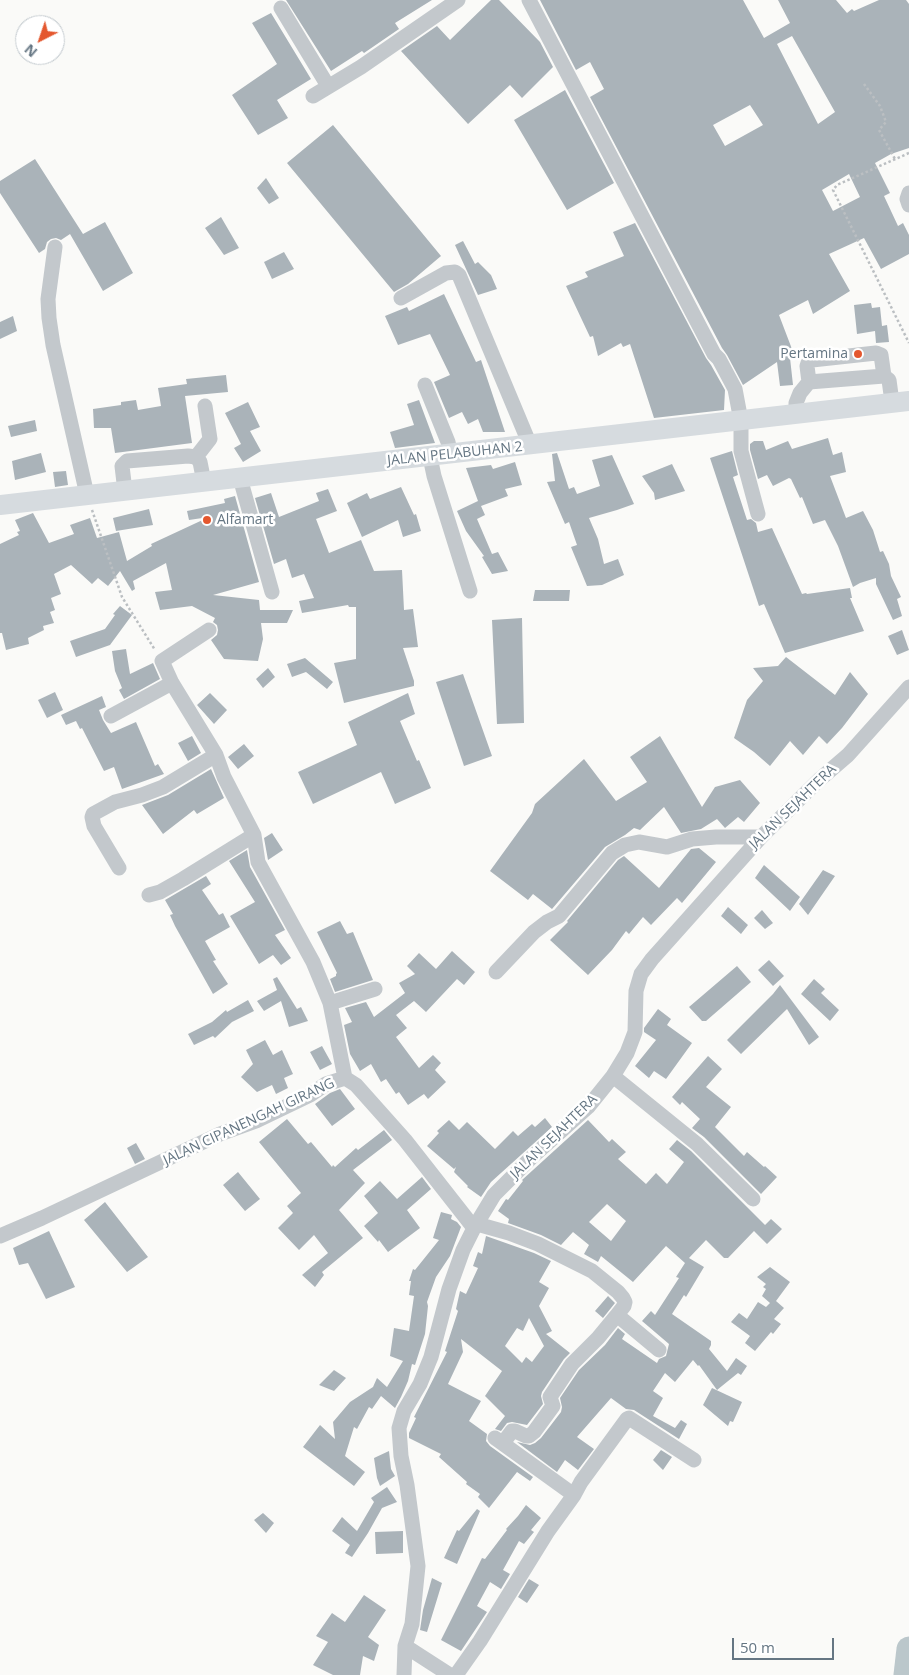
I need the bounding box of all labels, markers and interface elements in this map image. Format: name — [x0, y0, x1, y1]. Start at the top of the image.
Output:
north arrow — [15, 15, 65, 65]
text: N — [20, 40, 41, 62]
place label: Pertamina — [780, 346, 848, 362]
marker: Pertamina — [852, 348, 864, 360]
street label: JALAN PELABUHAN 2 — [387, 439, 523, 469]
place label: Alfamart — [217, 512, 273, 528]
marker: Alfamart — [201, 514, 213, 526]
street label: JALAN SEJAHTERA — [746, 761, 840, 853]
street label: JALAN CIPANENGAH GIRANG — [161, 1075, 337, 1169]
street label: JALAN SEJAHTERA — [507, 1091, 601, 1183]
scale bar — [734, 1628, 836, 1660]
text: 50 m — [740, 1637, 775, 1657]

